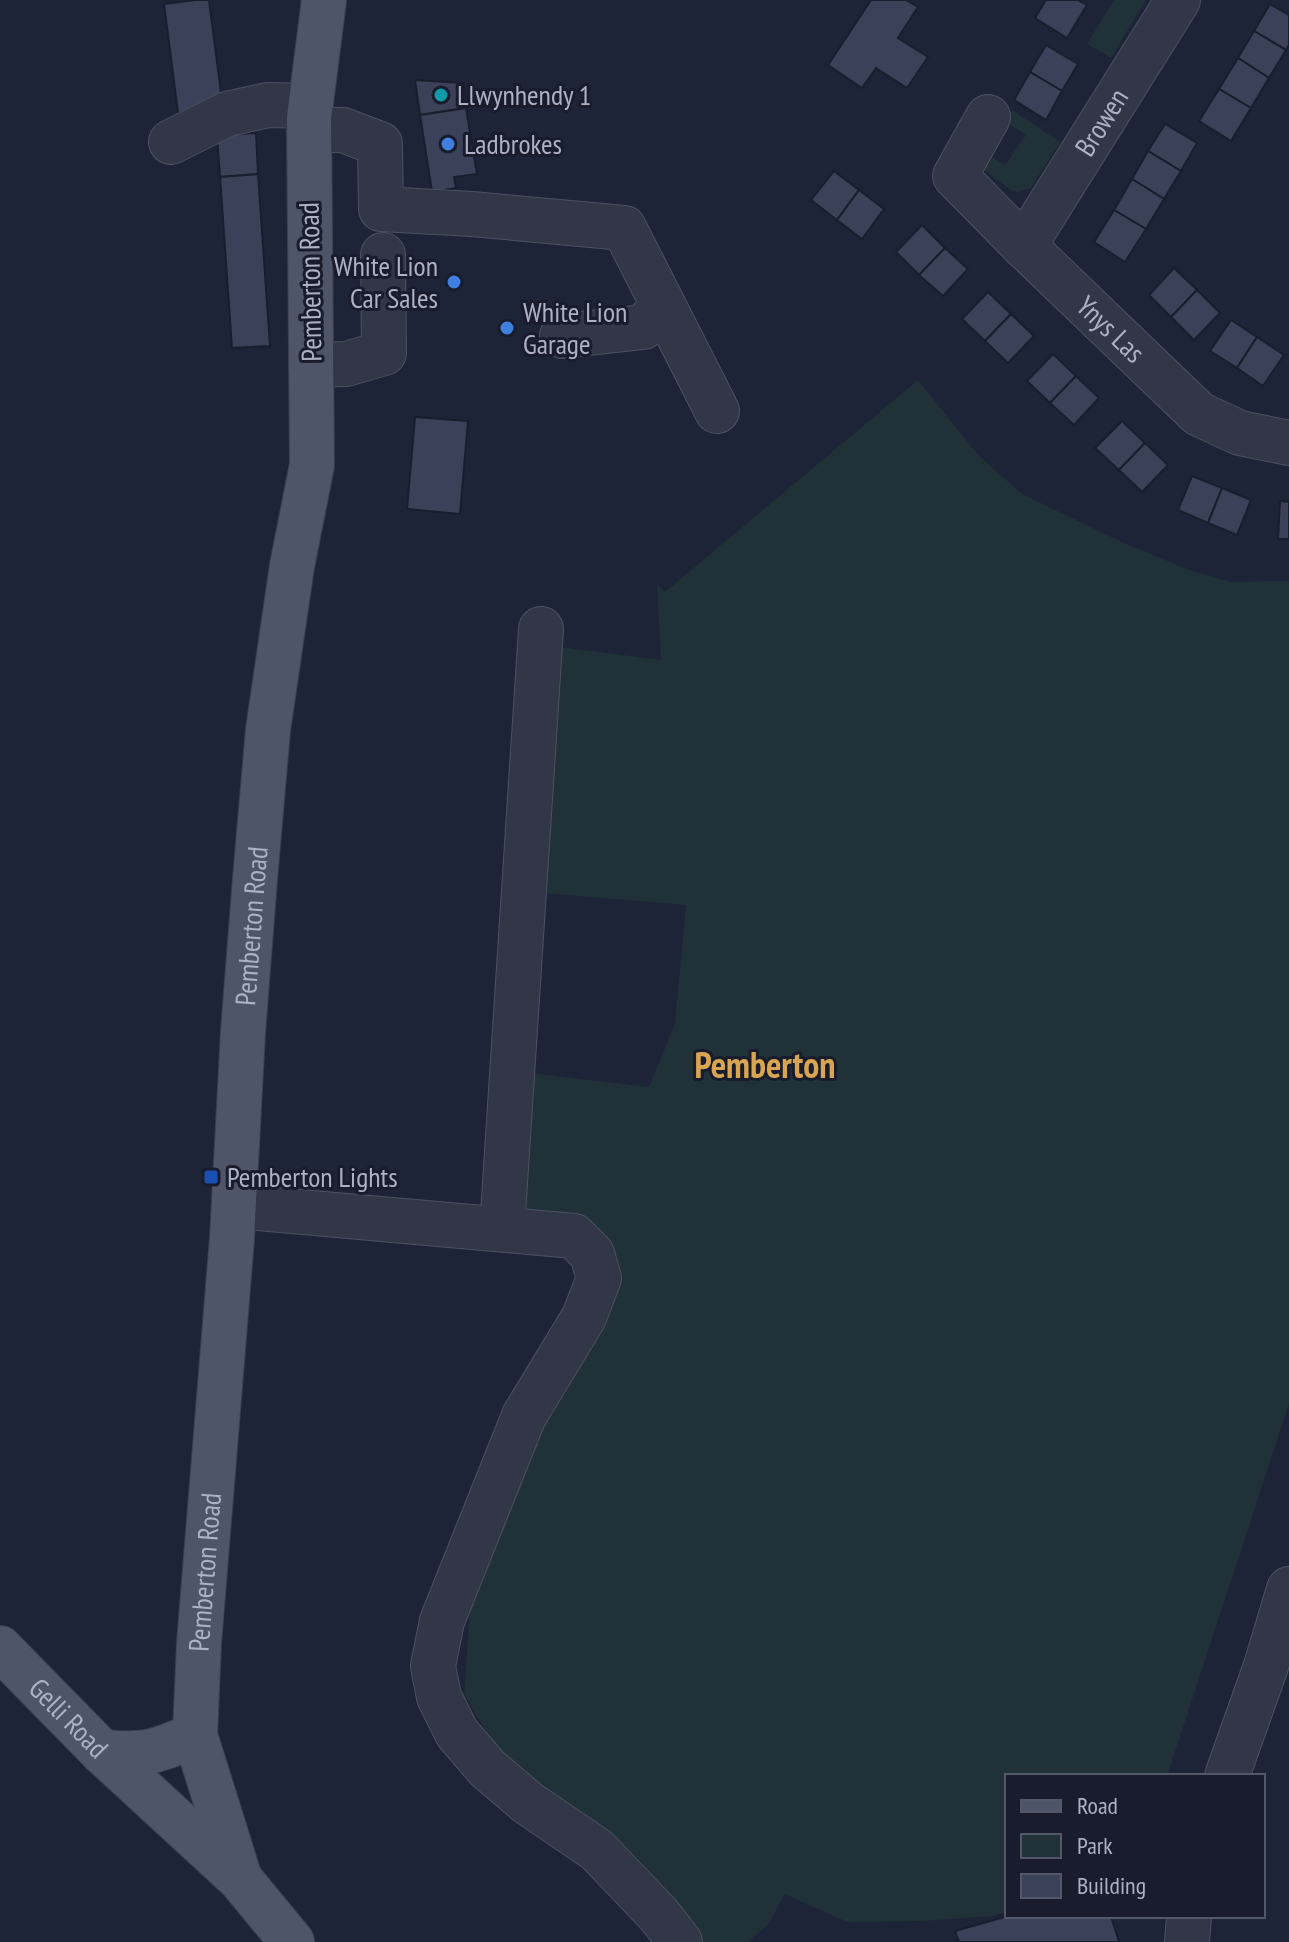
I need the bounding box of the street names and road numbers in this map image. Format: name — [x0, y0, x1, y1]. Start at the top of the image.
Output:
street label: Browen — [1066, 81, 1136, 163]
street label: Pemberton Road — [290, 202, 329, 362]
street label: Ynys Las — [1069, 287, 1153, 370]
street label: Pemberton Road — [226, 845, 276, 1007]
street label: Pemberton Road — [180, 1491, 229, 1652]
street label: Gelli Road — [21, 1670, 117, 1766]

